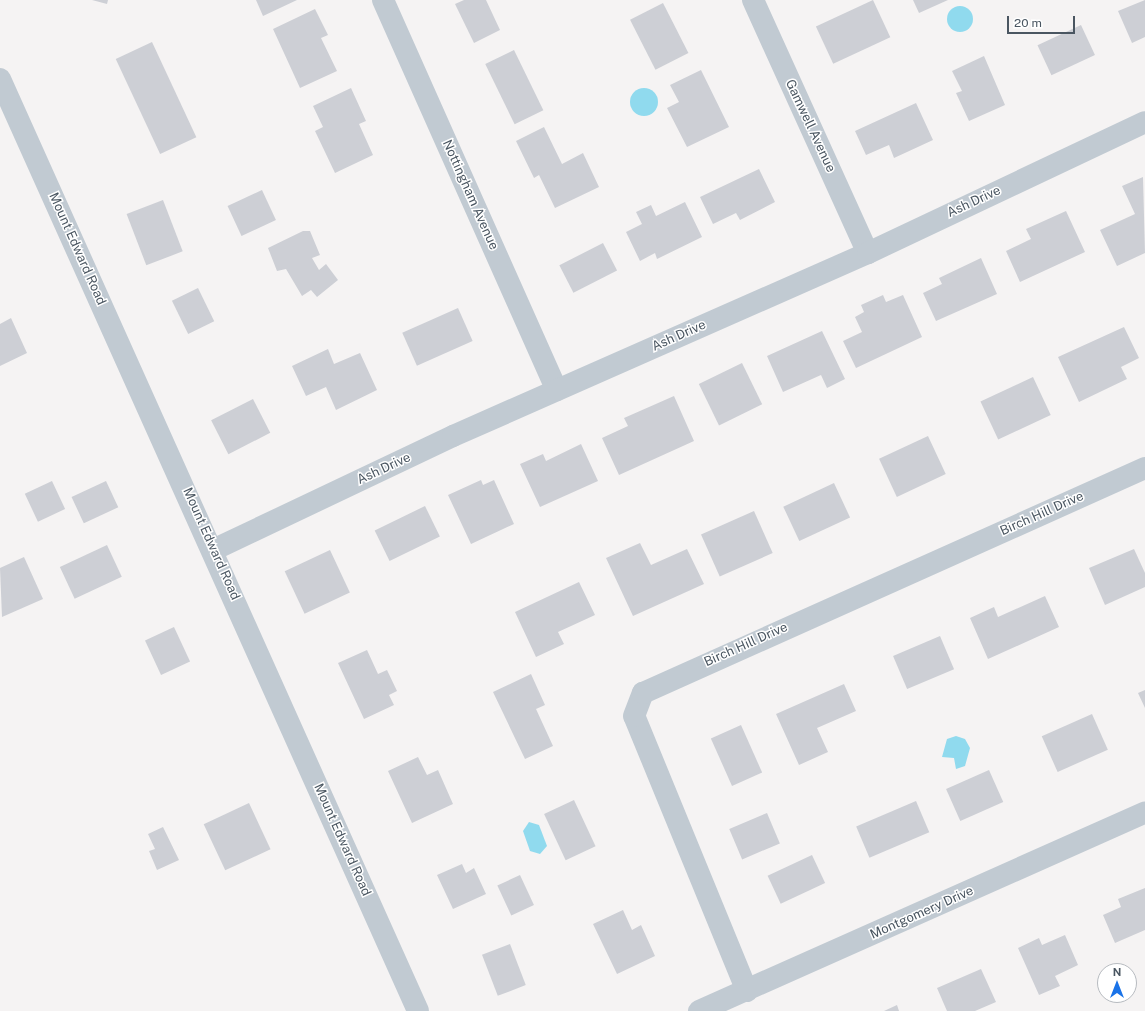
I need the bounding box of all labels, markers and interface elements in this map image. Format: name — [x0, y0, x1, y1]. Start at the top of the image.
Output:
scale bar — [1009, 8, 1077, 34]
text: 20 m — [1014, 16, 1042, 30]
street label: Gamwell Avenue — [782, 77, 838, 175]
street label: Nottingham Avenue — [439, 138, 501, 252]
street label: Ash Drive — [945, 183, 1003, 221]
street label: Mount Edward Road — [45, 190, 109, 308]
street label: Ash Drive — [650, 317, 708, 355]
street label: Ash Drive — [355, 450, 413, 488]
street label: Mount Edward Road — [179, 485, 243, 603]
street label: Birch Hill Drive — [998, 489, 1086, 539]
street label: Birch Hill Drive — [702, 620, 790, 670]
street label: Mount Edward Road — [310, 781, 374, 899]
street label: Montgomery Drive — [868, 883, 976, 943]
north arrow — [1097, 963, 1137, 1003]
text: N — [1113, 966, 1121, 978]

